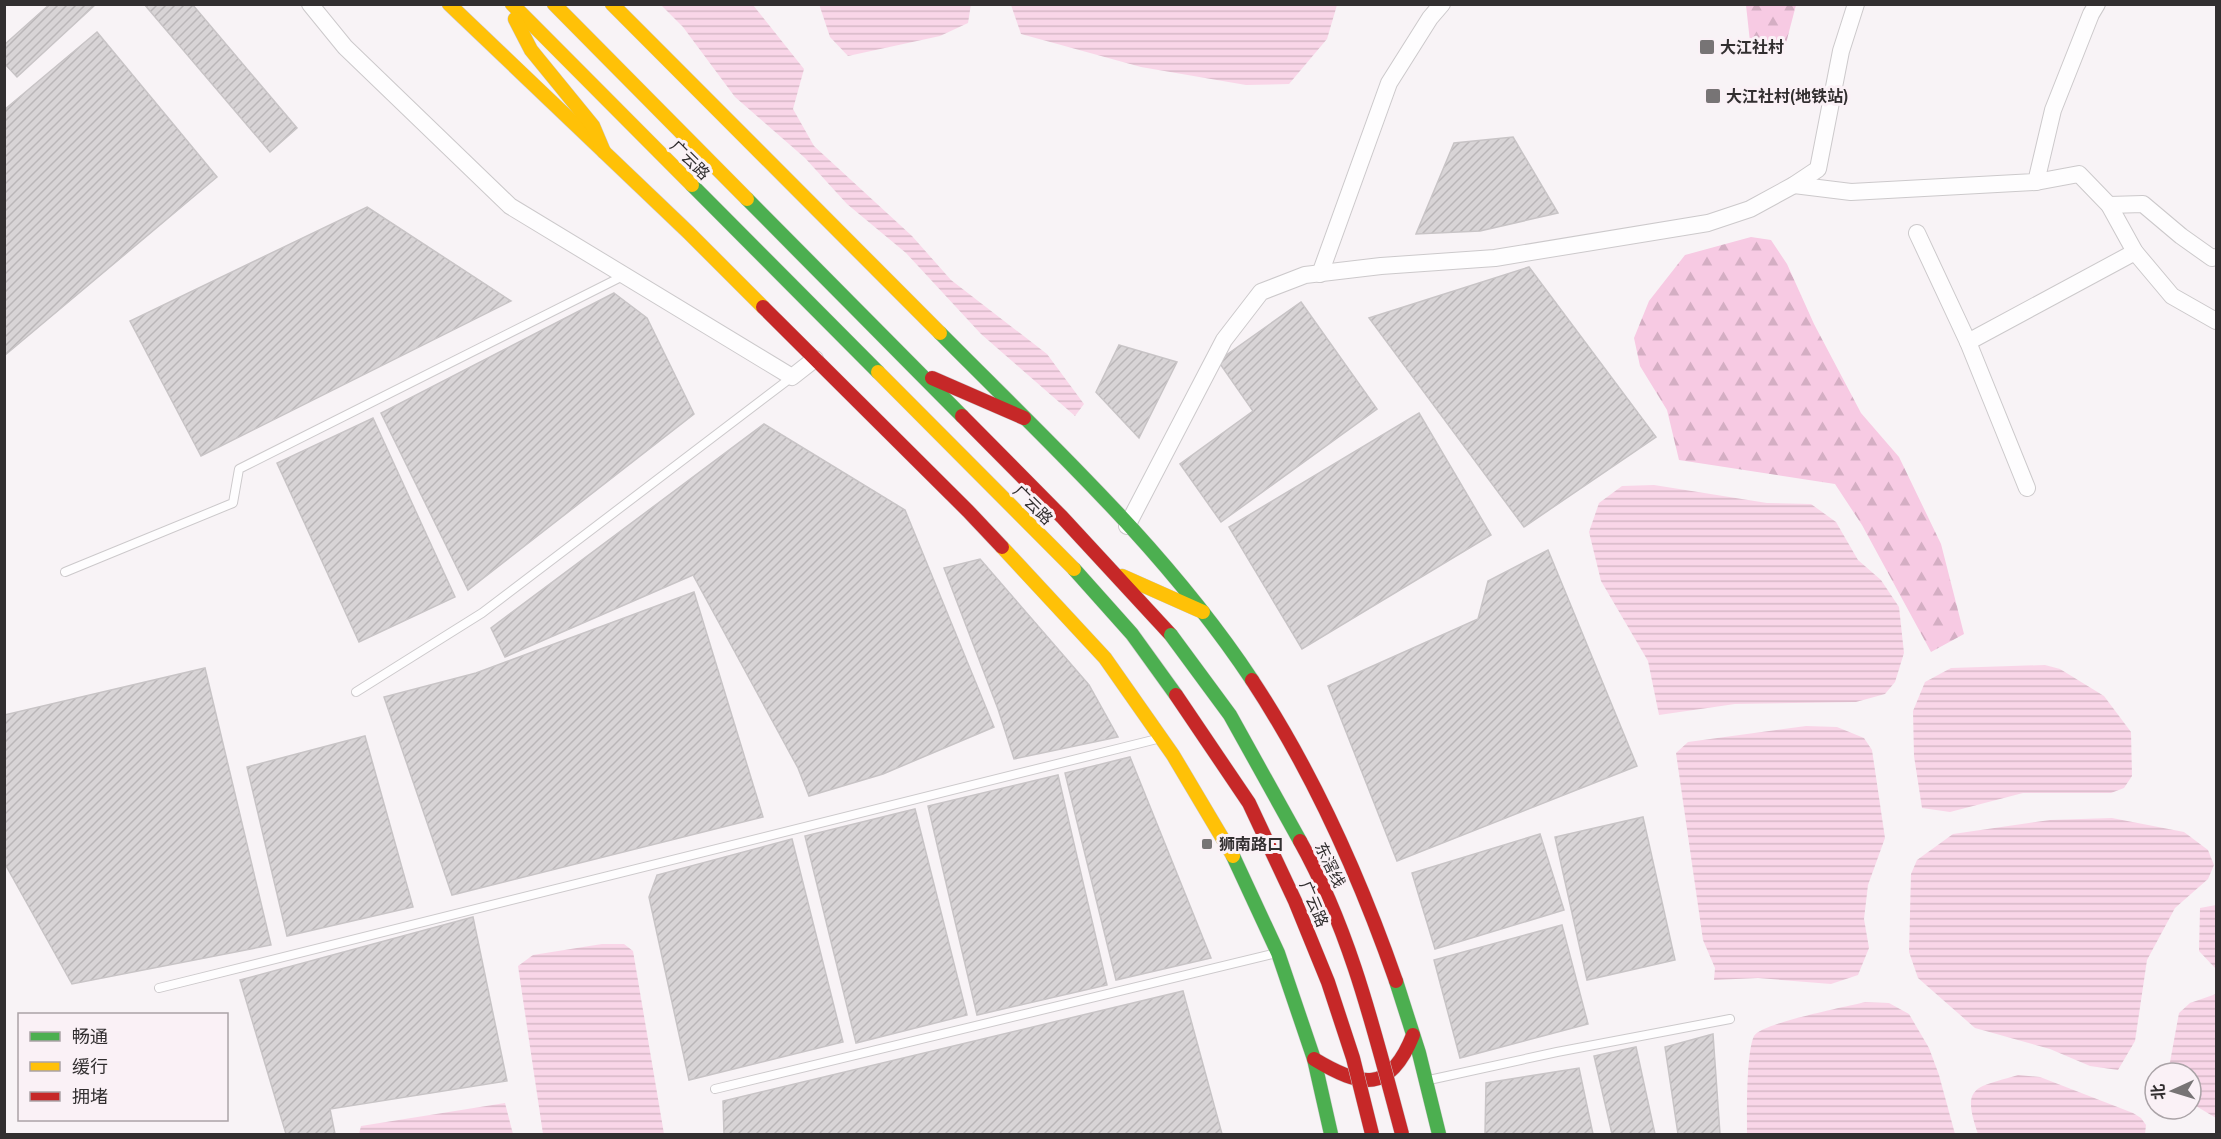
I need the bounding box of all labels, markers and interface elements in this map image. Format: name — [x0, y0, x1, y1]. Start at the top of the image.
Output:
marker: 大江社村 — [1698, 38, 1716, 56]
place label: 大江社村 — [1720, 38, 1784, 57]
marker: 大江社村(地铁站) — [1704, 87, 1722, 105]
place label: 大江社村(地铁站) — [1726, 87, 1849, 106]
street label: 广云路 — [666, 136, 714, 184]
street label: 广云路 — [1009, 481, 1057, 529]
place label: 狮南路口 — [1219, 835, 1283, 854]
marker: 狮南路口 — [1200, 837, 1214, 851]
street label: 东滘线 — [1311, 839, 1349, 891]
street label: 广云路 — [1296, 878, 1332, 930]
legend — [18, 1013, 228, 1121]
text: 畅通 — [72, 1026, 108, 1047]
text: 缓行 — [72, 1056, 108, 1077]
north arrow — [2143, 1061, 2203, 1121]
text: 北 — [2148, 1083, 2169, 1101]
text: 拥堵 — [72, 1086, 108, 1107]

